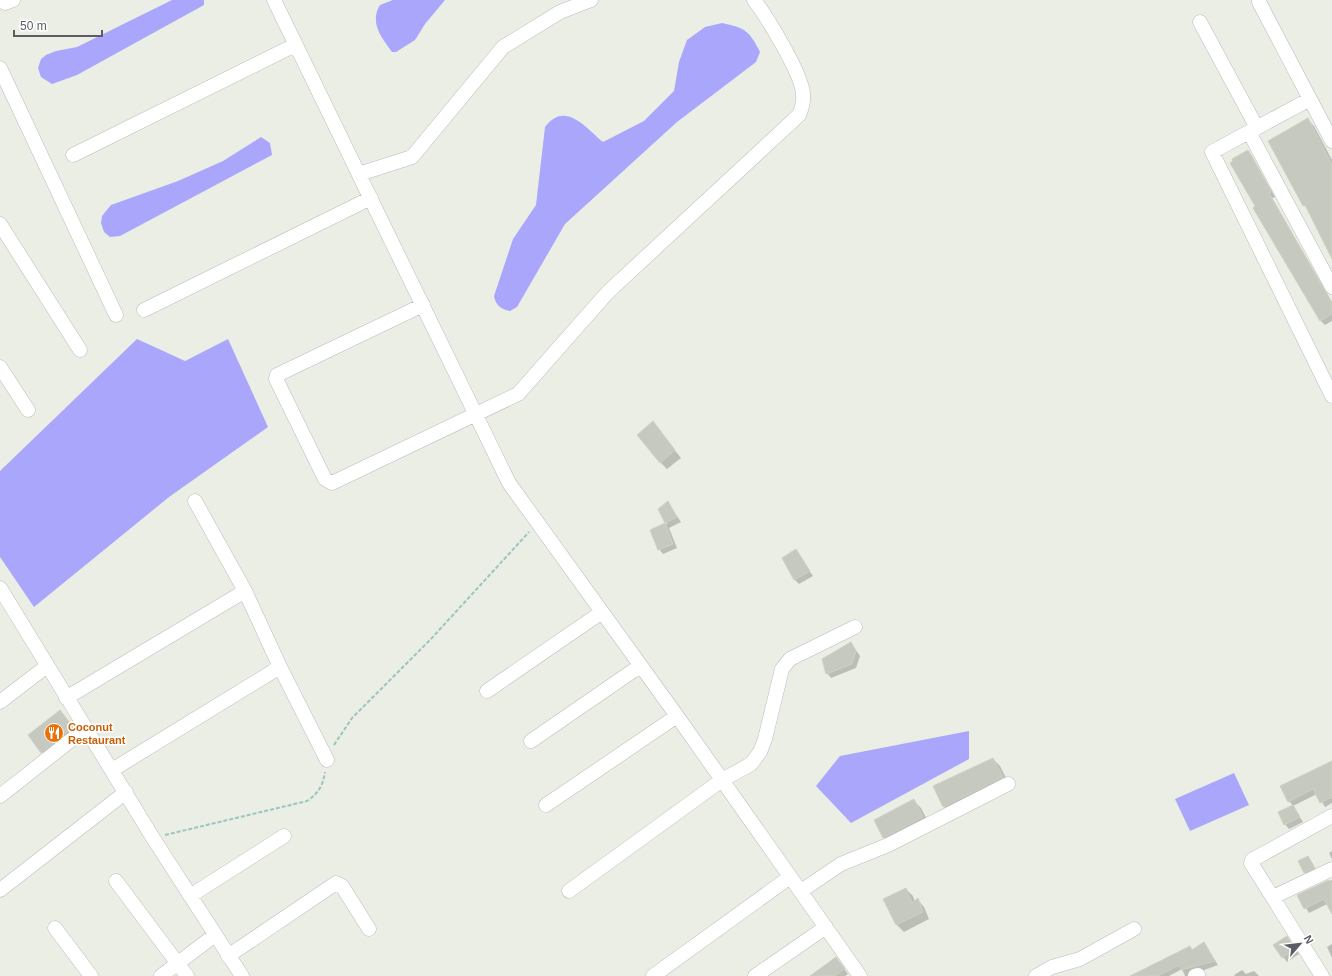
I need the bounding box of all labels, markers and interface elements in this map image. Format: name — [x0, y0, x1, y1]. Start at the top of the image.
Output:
scale bar — [14, 12, 102, 38]
text: 50 m — [20, 19, 47, 33]
place label: Coconut Restaurant — [68, 721, 126, 746]
restaurant icon: Coconut Restaurant — [43, 722, 65, 744]
north arrow — [1280, 924, 1320, 964]
text: N — [1302, 933, 1316, 946]

